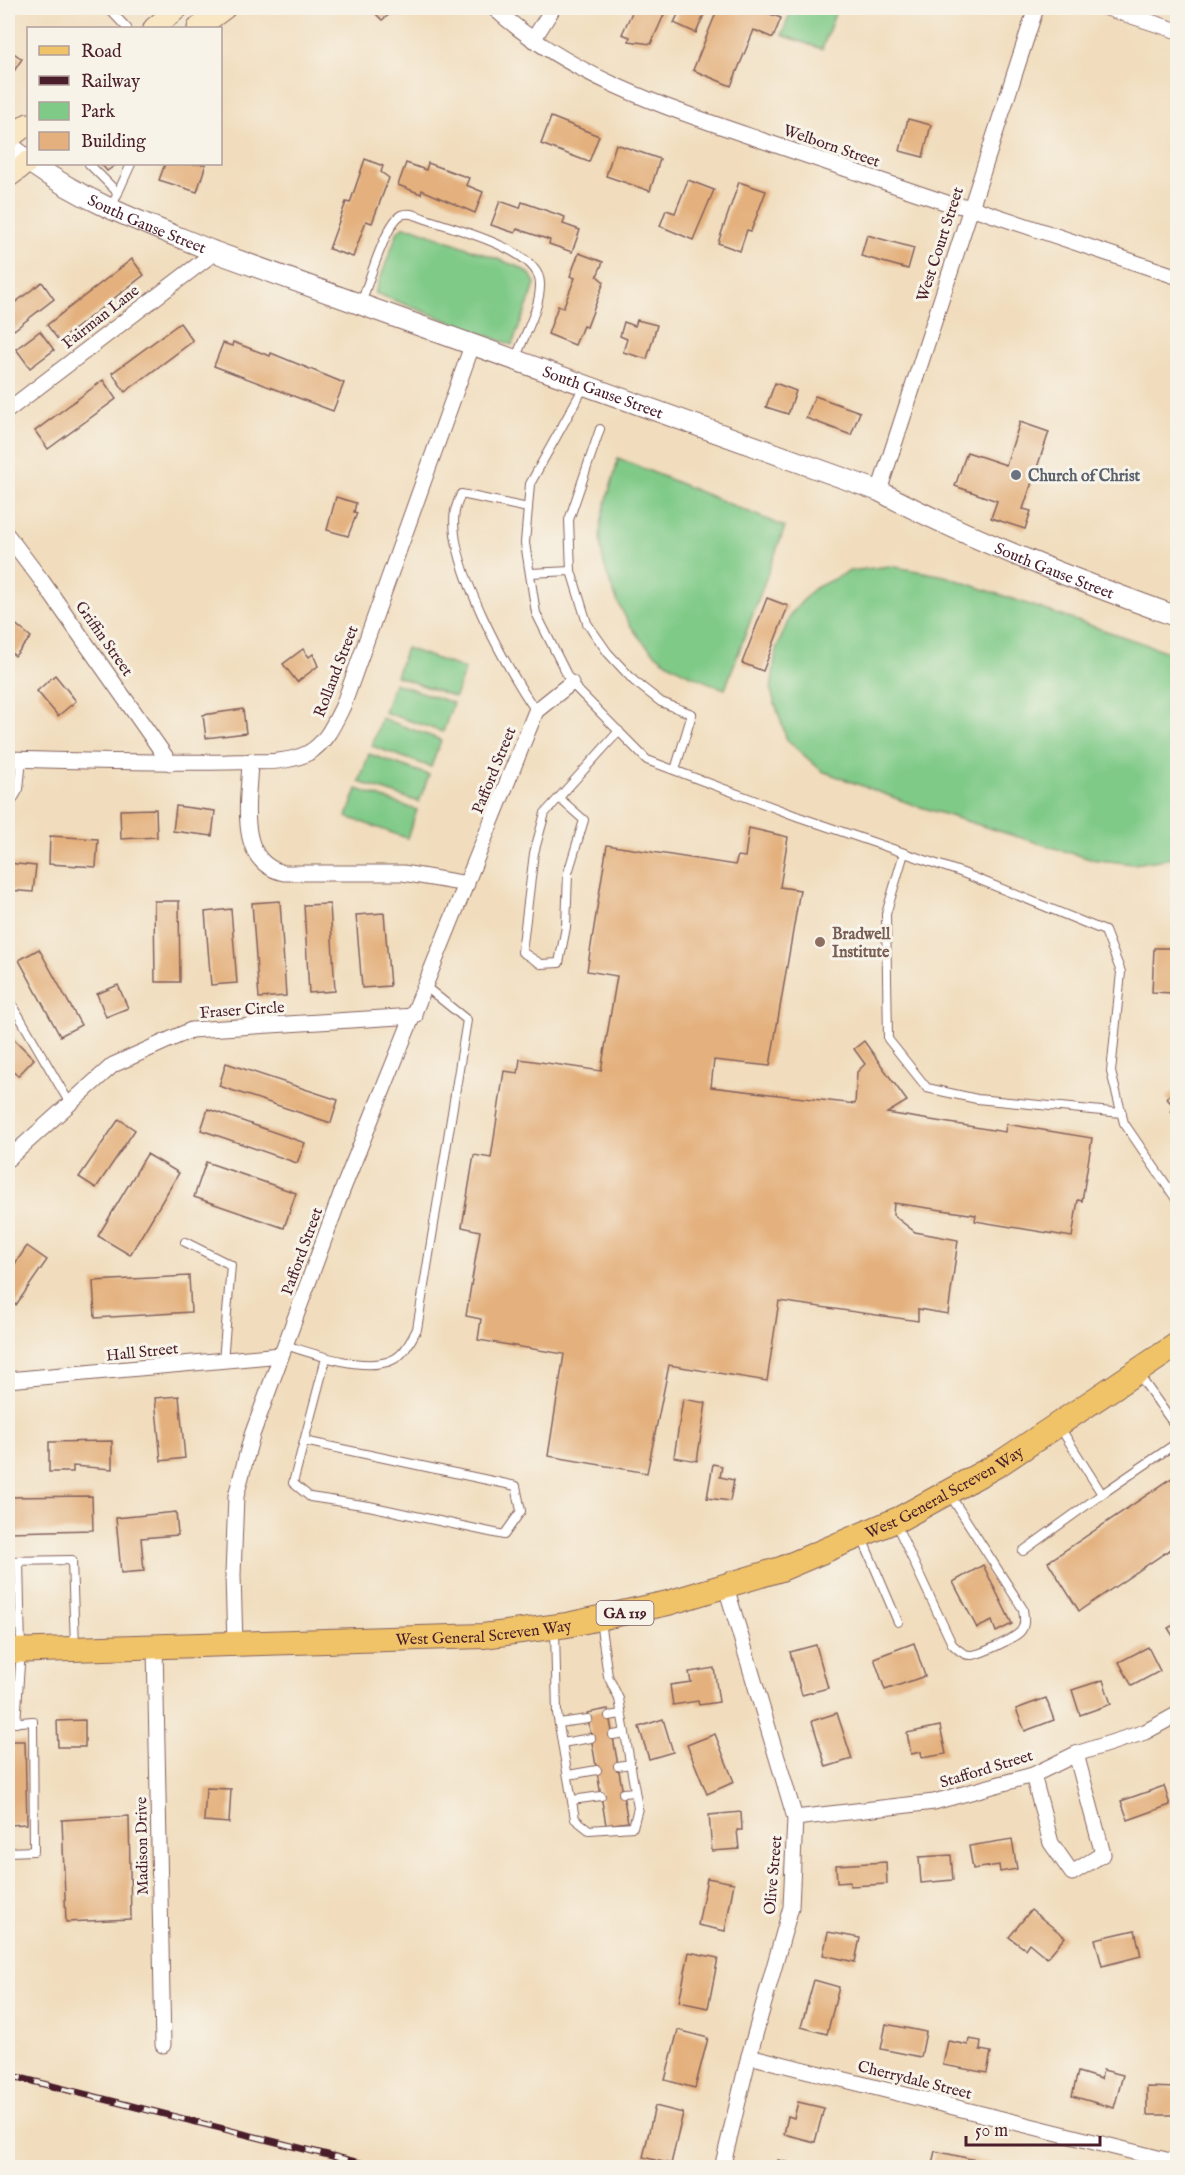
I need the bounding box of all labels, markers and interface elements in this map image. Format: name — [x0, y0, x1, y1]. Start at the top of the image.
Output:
legend — [27, 27, 222, 165]
text: Road — [81, 41, 122, 64]
text: Railway — [81, 71, 140, 94]
text: Park — [81, 101, 116, 124]
street label: Welborn Street — [780, 121, 883, 173]
text: Building — [81, 131, 146, 154]
street label: West Court Street — [913, 184, 969, 304]
street label: South Gause Street — [84, 191, 209, 259]
street label: Fairman Lane — [59, 281, 144, 354]
street label: South Gause Street — [539, 363, 666, 425]
place label: Church of Christ — [1028, 467, 1141, 487]
marker: Church of Christ — [1009, 468, 1023, 482]
street label: South Gause Street — [991, 539, 1117, 605]
street label: Griffin Street — [70, 598, 137, 681]
street label: Rolland Street — [310, 623, 364, 720]
street label: Pafford Street — [468, 724, 522, 817]
place label: Bradwell Institute — [832, 925, 891, 963]
marker: Bradwell Institute — [813, 935, 827, 949]
street label: Fraser Circle — [199, 998, 285, 1024]
street label: Pafford Street — [278, 1205, 328, 1298]
street label: Hall Street — [105, 1339, 180, 1367]
street label: West General Screven Way — [863, 1442, 1028, 1544]
road number: GA 119 — [596, 1601, 654, 1625]
street label: West General Screven Way — [395, 1616, 574, 1651]
street label: Stafford Street — [938, 1746, 1036, 1794]
street label: Madison Drive — [132, 1797, 154, 1895]
street label: Olive Street — [761, 1834, 787, 1916]
street label: Cherrydale Street — [855, 2057, 974, 2105]
scale bar — [966, 2109, 1100, 2147]
text: 50 m — [975, 2120, 1008, 2143]

